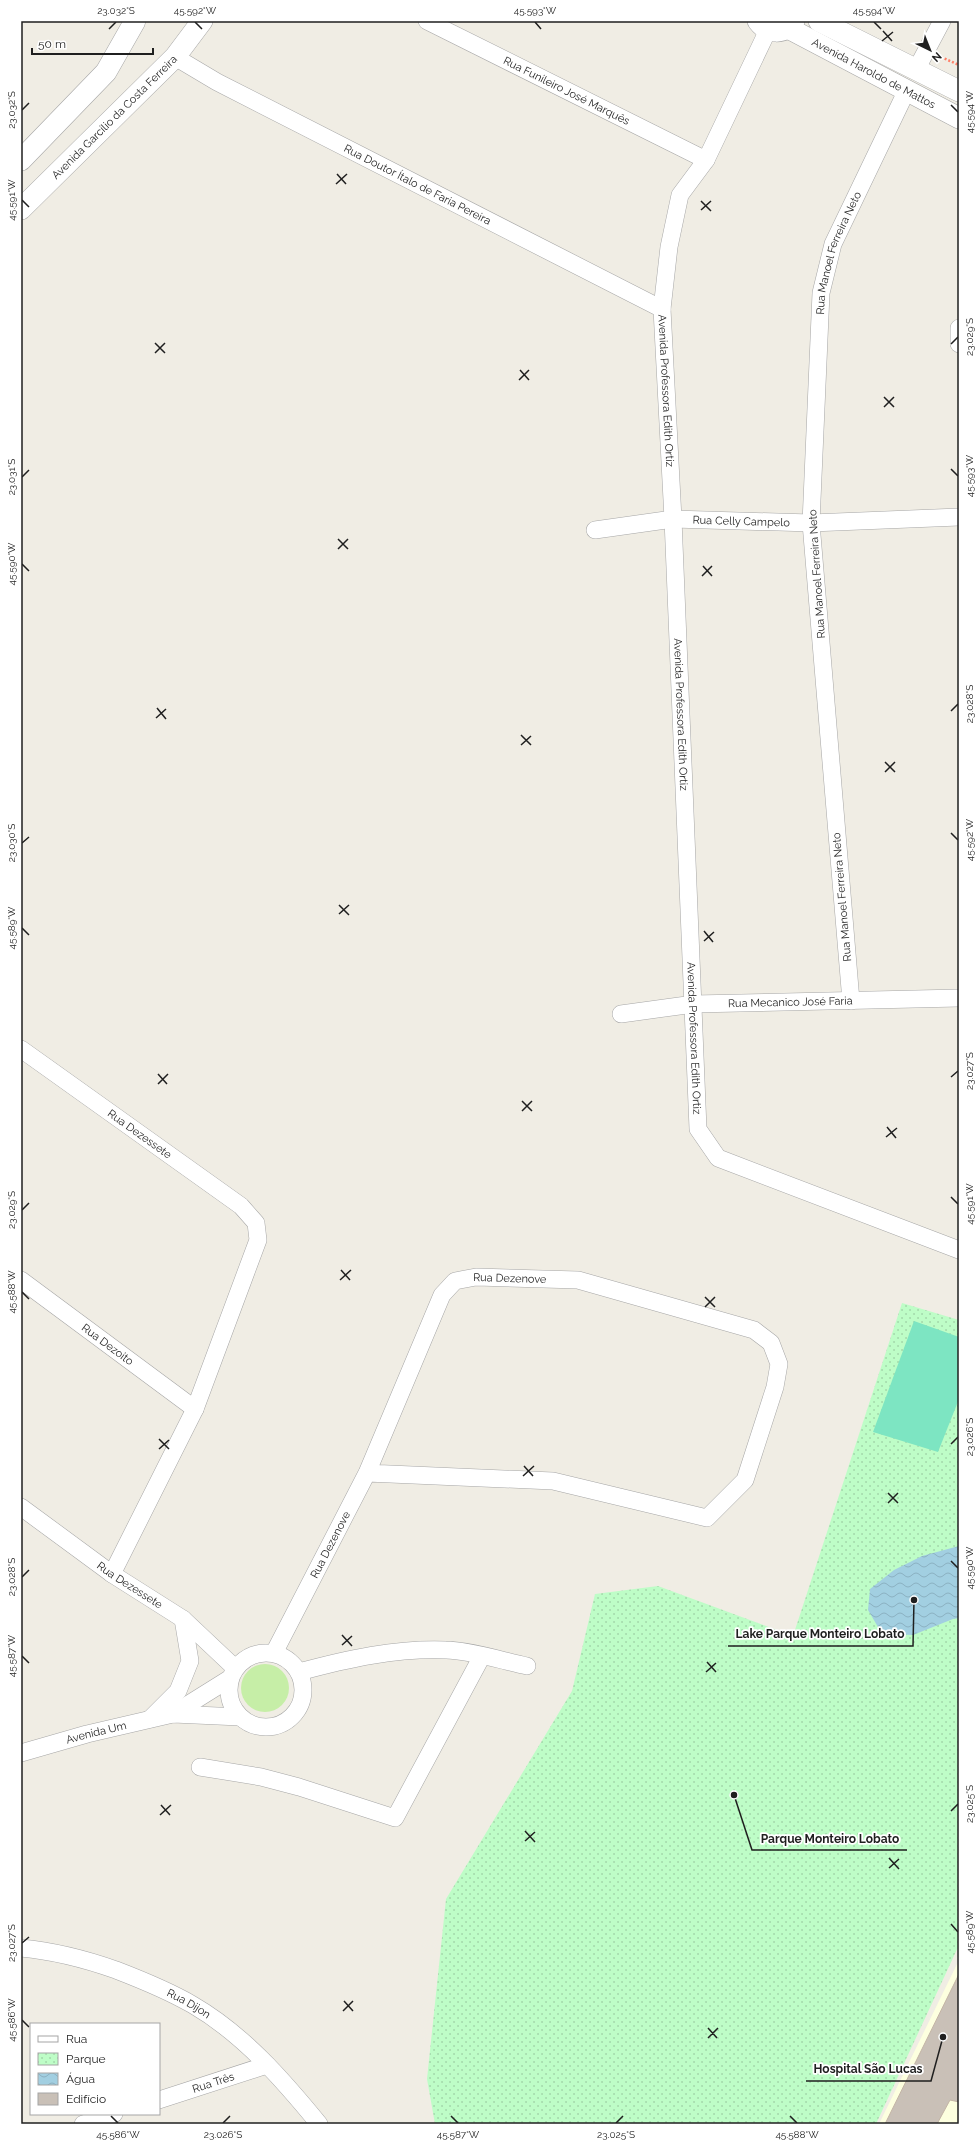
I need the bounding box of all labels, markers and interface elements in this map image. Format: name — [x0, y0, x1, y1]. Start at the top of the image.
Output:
text: 23.032°S — [97, 5, 135, 16]
text: 45.592°W — [174, 5, 217, 16]
text: 45.593°W — [514, 5, 557, 16]
text: 45.594°W — [853, 5, 896, 16]
scale bar — [32, 30, 153, 56]
north arrow — [910, 30, 950, 70]
street label: Avenida Haroldo de Mattos — [810, 35, 938, 111]
text: 50 m — [38, 37, 66, 51]
text: N — [929, 49, 944, 65]
street label: Avenida Garcílio da Costa Ferreira — [49, 52, 180, 182]
street label: Rua Funileiro José Marquês — [501, 54, 632, 127]
text: 45.594°W — [964, 90, 975, 133]
text: 23.032°S — [6, 91, 17, 129]
street label: Rua Doutor Ítalo de Faria Pereira — [342, 141, 493, 227]
text: 45.591°W — [6, 179, 17, 221]
street label: Rua Manoel Ferreira Neto — [814, 189, 864, 315]
street label: Avenida Professora Edith Ortiz — [656, 314, 677, 468]
text: 23.029°S — [964, 318, 975, 356]
text: 45.593°W — [964, 454, 975, 497]
text: 23.031°S — [6, 459, 17, 495]
street label: Rua Manoel Ferreira Neto — [806, 509, 828, 639]
street label: Rua Celly Campelo — [692, 513, 790, 529]
text: 45.590°W — [6, 542, 17, 586]
street label: Avenida Professora Edith Ortiz — [671, 638, 691, 792]
text: 23.028°S — [964, 685, 975, 723]
text: 45.592°W — [964, 818, 975, 861]
text: 23.030°S — [6, 824, 17, 862]
street label: Rua Manoel Ferreira Neto — [830, 832, 854, 962]
text: 45.589°W — [6, 906, 17, 949]
street label: Avenida Professora Edith Ortiz — [685, 961, 704, 1115]
street label: Rua Mecanico José Faria — [728, 994, 853, 1010]
text: 23.027°S — [964, 1052, 975, 1090]
street label: Rua Dezessete — [105, 1107, 175, 1161]
text: 45.591°W — [964, 1183, 975, 1225]
text: 23.029°S — [6, 1191, 17, 1229]
text: 45.588°W — [6, 1270, 17, 1314]
street label: Rua Dezenove — [473, 1270, 547, 1286]
street label: Rua Dezoito — [79, 1321, 137, 1368]
text: 23.026°S — [964, 1418, 975, 1456]
street label: Rua Dezenove — [307, 1509, 353, 1580]
text: 45.590°W — [964, 1546, 975, 1590]
text: 23.028°S — [6, 1558, 17, 1596]
street label: Rua Dezessete — [95, 1559, 166, 1611]
callout: Lake Parque Monteiro Lobato — [728, 1622, 913, 1646]
text: Lake Parque Monteiro Lobato — [735, 1627, 905, 1641]
text: 45.587°W — [6, 1634, 17, 1677]
street label: Avenida Um — [64, 1719, 128, 1746]
text: 23.025°S — [964, 1785, 975, 1823]
callout: Parque Monteiro Lobato — [752, 1826, 907, 1850]
text: Parque Monteiro Lobato — [761, 1832, 899, 1846]
text: 45.589°W — [964, 1910, 975, 1953]
text: 23.027°S — [6, 1924, 17, 1962]
street label: Rua Dijon — [165, 1986, 213, 2021]
text: 45.586°W — [6, 1998, 17, 2042]
legend — [30, 2023, 160, 2115]
text: Rua — [66, 2032, 87, 2046]
text: Parque — [66, 2052, 106, 2066]
callout: Hospital São Lucas — [806, 2057, 931, 2081]
text: Hospital São Lucas — [814, 2062, 923, 2076]
street label: Rua Três — [191, 2070, 236, 2095]
text: Água — [66, 2072, 95, 2086]
text: Edifício — [66, 2092, 106, 2106]
text: 45.586°W — [96, 2129, 140, 2140]
text: 23.026°S — [204, 2129, 242, 2140]
text: 45.587°W — [437, 2129, 480, 2140]
text: 23.025°S — [597, 2129, 635, 2140]
text: 45.588°W — [775, 2129, 819, 2140]

